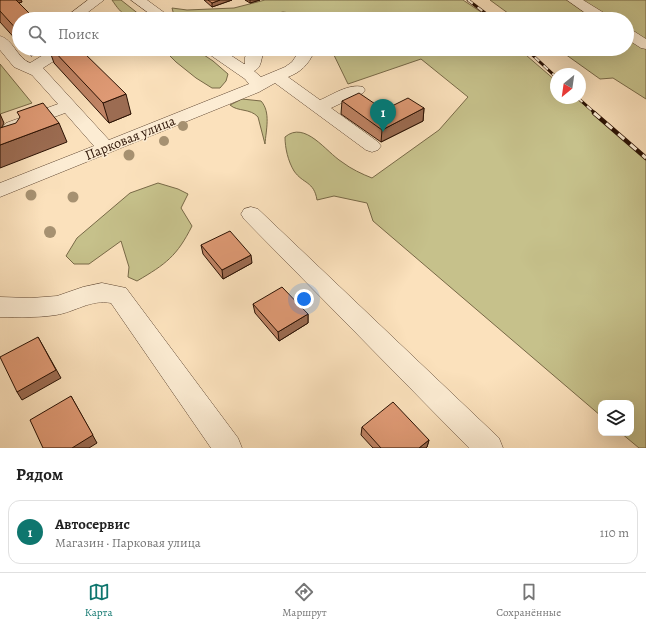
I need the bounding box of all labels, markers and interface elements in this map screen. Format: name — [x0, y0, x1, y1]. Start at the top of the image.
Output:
search box — [12, 12, 634, 56]
icon: search — [26, 23, 48, 45]
text: Поиск — [58, 24, 99, 44]
north arrow — [550, 68, 586, 104]
pin: 1 — [370, 99, 396, 132]
street label: Парковая улица — [82, 111, 179, 165]
your location — [294, 289, 314, 309]
map controls — [598, 400, 634, 436]
button: layers — [598, 400, 634, 436]
text: Рядом — [16, 463, 63, 486]
text: Автосервис — [55, 514, 130, 534]
text: 1 — [28, 524, 32, 541]
text: 110 m — [600, 524, 629, 541]
text: Магазин · Парковая улица — [55, 534, 201, 551]
tab: Карта — [85, 581, 113, 620]
tab: Маршрут — [282, 581, 327, 620]
tab: Сохранённые — [496, 581, 561, 620]

